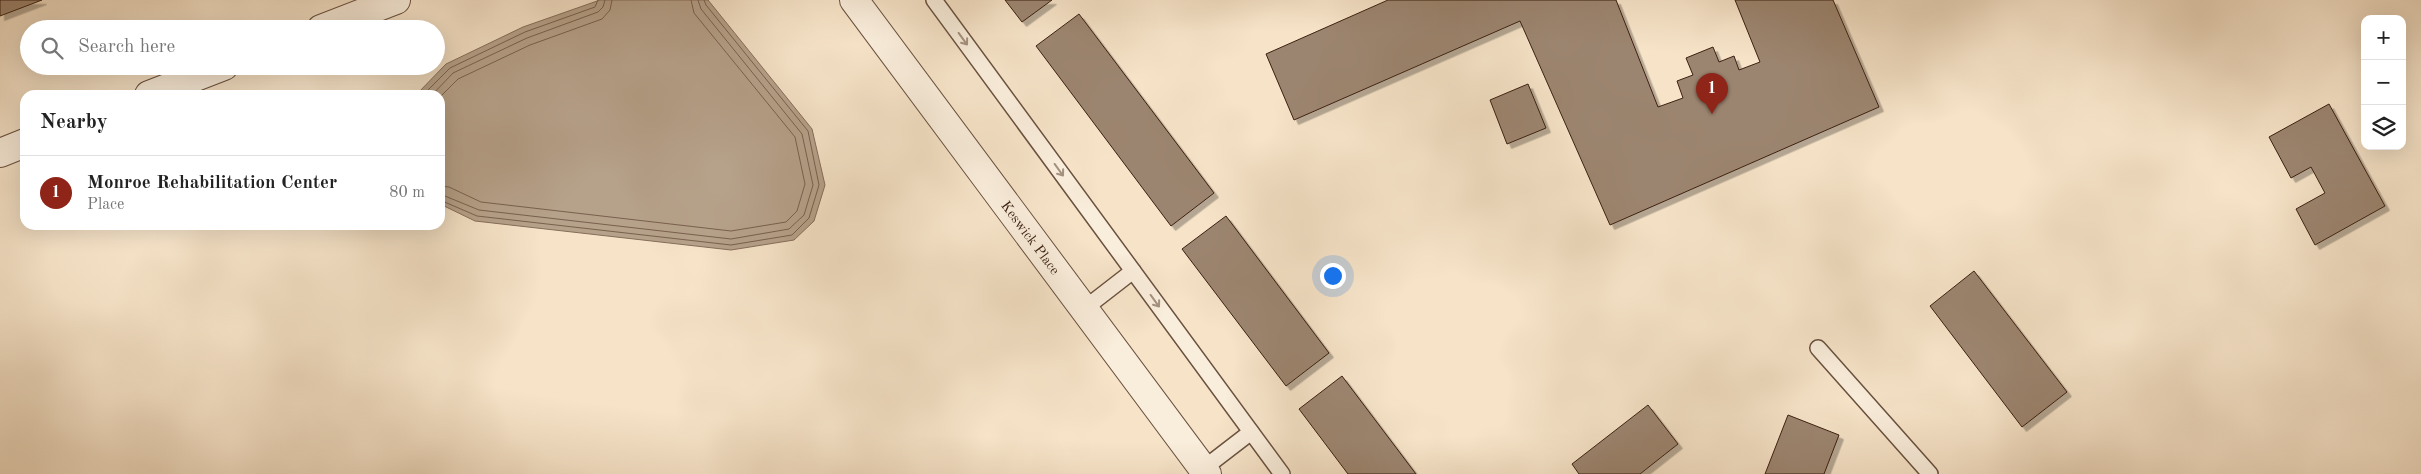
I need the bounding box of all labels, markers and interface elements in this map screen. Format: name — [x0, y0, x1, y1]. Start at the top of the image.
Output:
map controls — [2361, 15, 2406, 150]
button: + — [2361, 15, 2406, 60]
search box — [20, 20, 445, 75]
one-way arrow — [958, 32, 968, 46]
icon: search — [38, 34, 66, 62]
text: Search here — [78, 38, 175, 57]
button: − — [2361, 60, 2406, 105]
pin: 1 — [1696, 73, 1728, 114]
button: layers — [2361, 105, 2406, 150]
text: Nearby — [40, 112, 108, 133]
one-way arrow — [1054, 163, 1064, 177]
text: Monroe Rehabilitation Center — [87, 174, 337, 193]
text: 1 — [51, 185, 61, 201]
text: 80 m — [389, 185, 425, 201]
text: Place — [87, 197, 124, 213]
street label: Keswick Place — [998, 199, 1062, 277]
your location — [1320, 263, 1346, 289]
one-way arrow — [1150, 294, 1160, 308]

